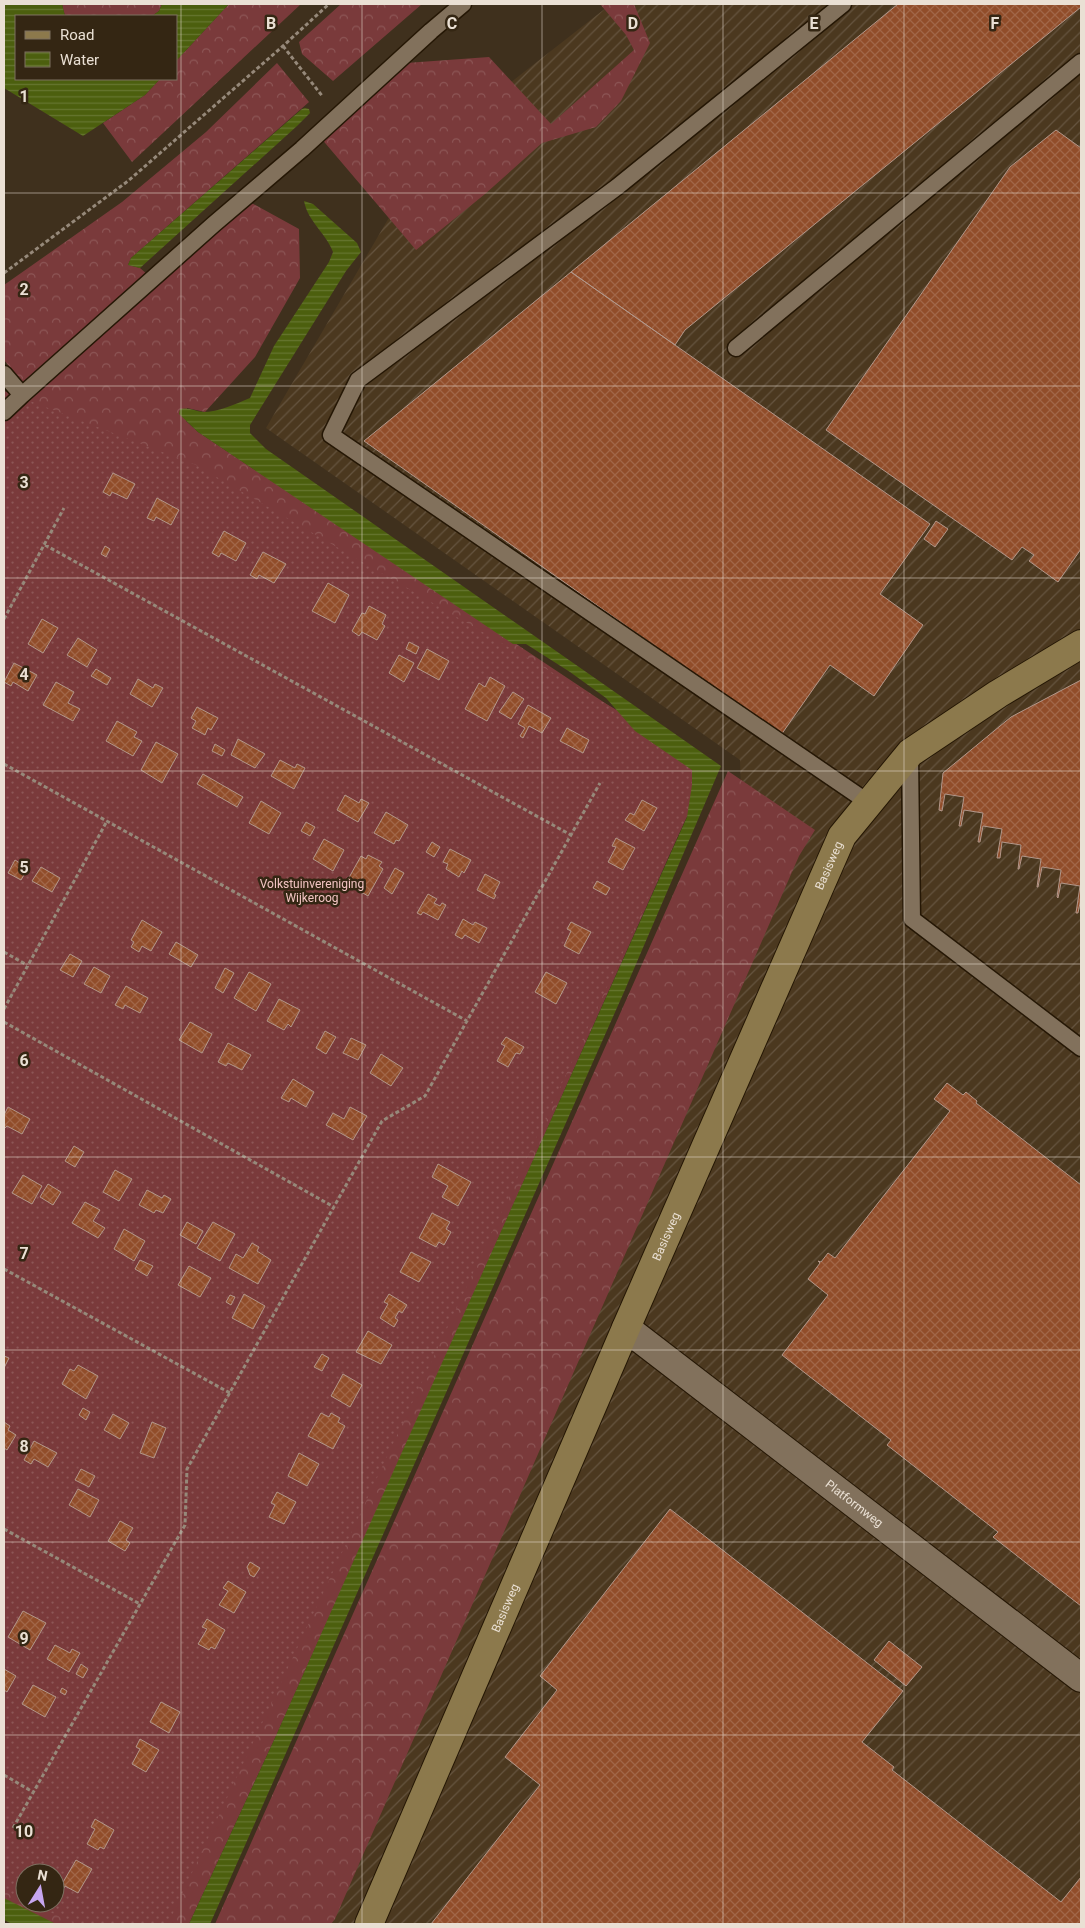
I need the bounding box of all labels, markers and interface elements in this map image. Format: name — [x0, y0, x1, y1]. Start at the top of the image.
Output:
text: B — [266, 14, 276, 33]
text: C — [447, 14, 457, 33]
text: D — [628, 14, 638, 33]
text: E — [810, 14, 819, 33]
text: F — [991, 14, 1000, 33]
legend — [15, 15, 178, 80]
text: Road — [60, 26, 94, 44]
text: Water — [60, 51, 99, 69]
text: 1 — [19, 87, 29, 106]
text: 2 — [19, 280, 29, 299]
text: 3 — [19, 473, 29, 492]
text: 4 — [19, 665, 29, 684]
street label: Basisweg — [812, 839, 846, 892]
text: 5 — [19, 858, 29, 877]
park label: Volkstuinvereniging Wijkeroog — [260, 877, 364, 905]
text: 6 — [19, 1051, 29, 1070]
street label: Basisweg — [649, 1210, 683, 1263]
text: 7 — [19, 1244, 29, 1263]
text: 8 — [19, 1437, 29, 1456]
street label: Platformweg — [823, 1477, 886, 1530]
street label: Basisweg — [489, 1582, 522, 1635]
text: 9 — [19, 1629, 29, 1648]
text: 10 — [15, 1822, 33, 1841]
north arrow — [15, 1863, 65, 1913]
text: N — [36, 1866, 49, 1884]

